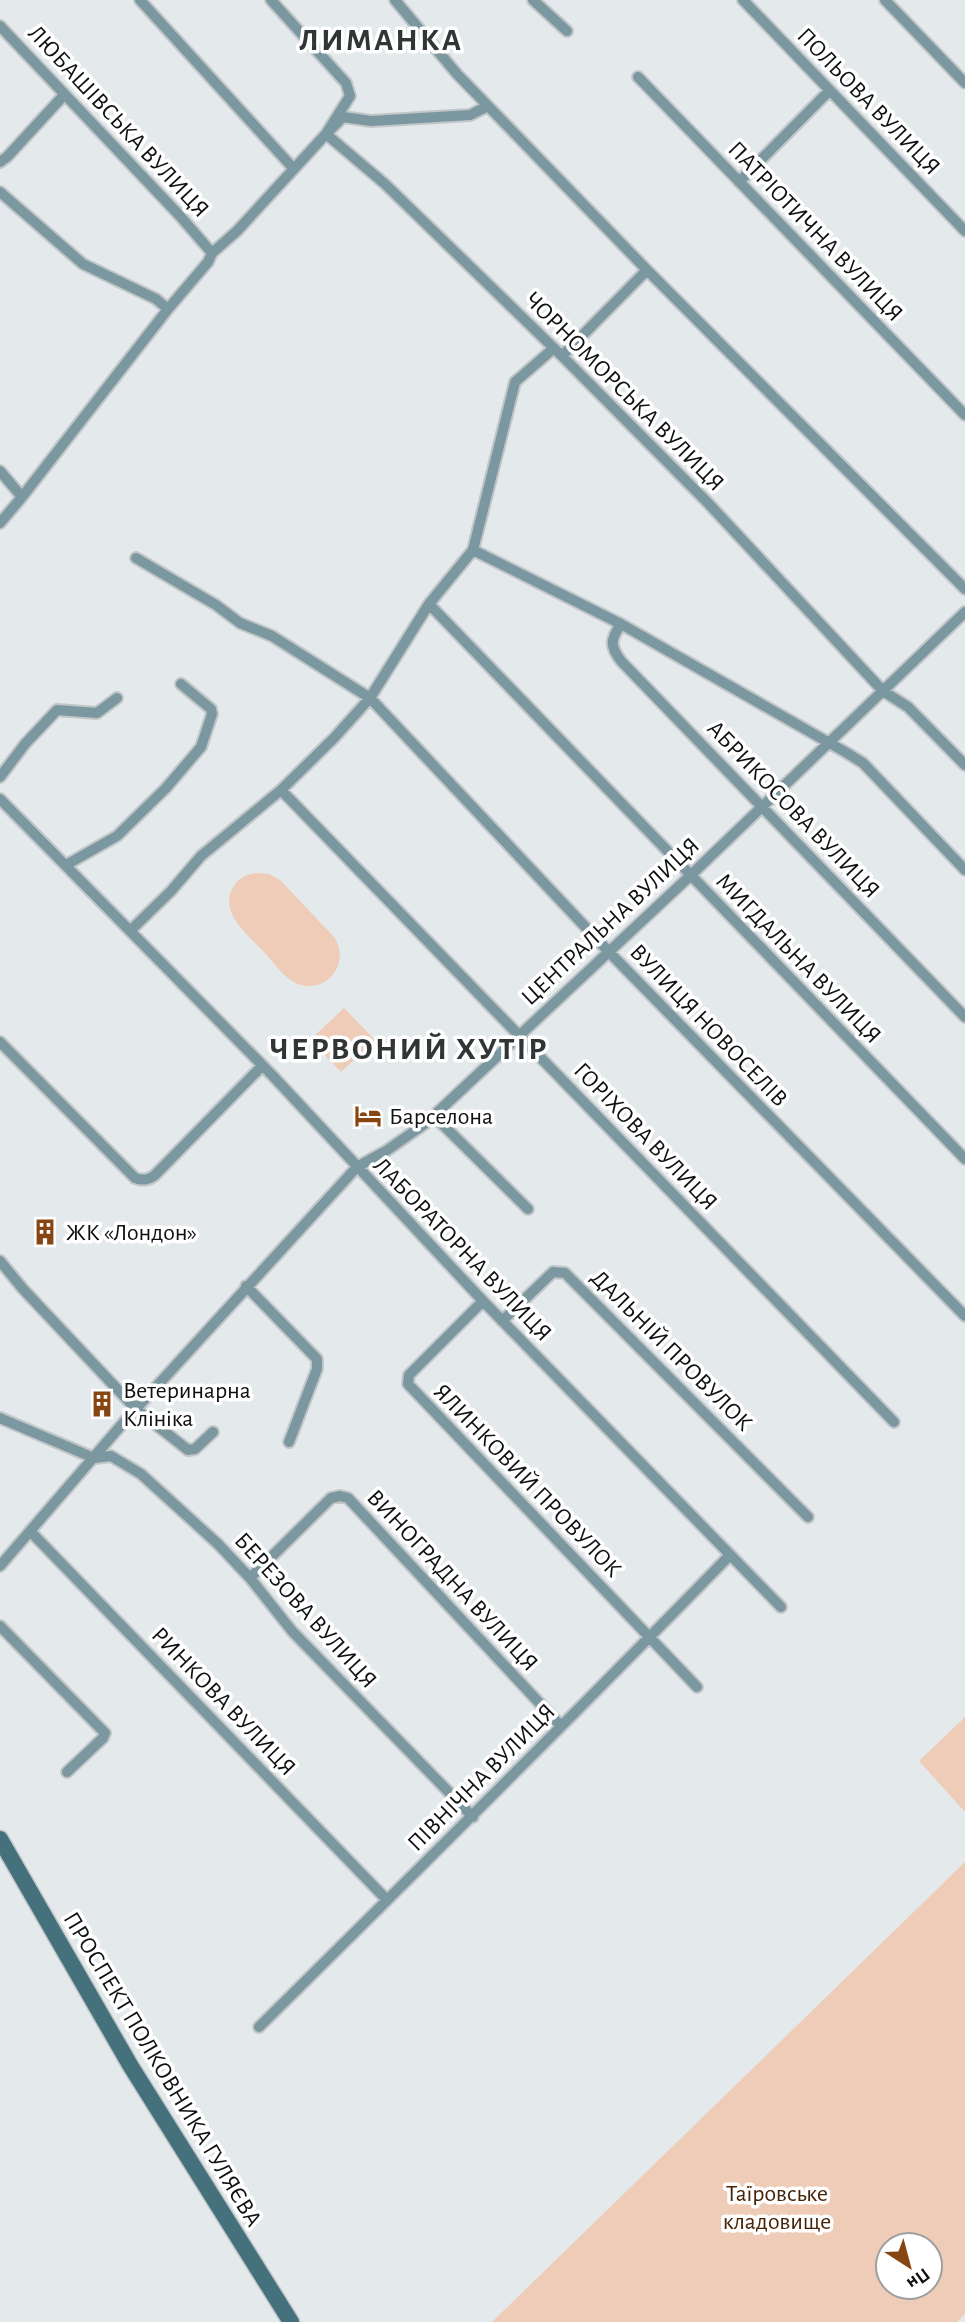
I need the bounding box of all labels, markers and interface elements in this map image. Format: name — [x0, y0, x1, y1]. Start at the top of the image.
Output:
street label: ЛЮБАШІВСЬКА ВУЛИЦЯ — [23, 21, 213, 222]
district label: ЛИМАНКА — [299, 24, 463, 56]
street label: ПОЛЬОВА ВУЛИЦЯ — [792, 24, 944, 180]
street label: ПАТРІОТИЧНА ВУЛИЦЯ — [723, 137, 907, 326]
street label: ЧОРНОМОРСЬКА ВУЛИЦЯ — [520, 288, 728, 496]
street label: АБРИКОСОВА ВУЛИЦЯ — [703, 716, 884, 903]
street label: ЦЕНТРАЛЬНА ВУЛИЦЯ — [517, 833, 704, 1010]
street label: МИГДАЛЬНА ВУЛИЦЯ — [711, 869, 885, 1048]
street label: ВУЛИЦЯ НОВОСЕЛІВ — [625, 940, 792, 1112]
district label: ЧЕРВОНИЙ ХУТІР — [270, 1032, 548, 1065]
street label: ГОРІХОВА ВУЛИЦЯ — [569, 1058, 722, 1215]
hotel icon: Барселона — [353, 1101, 383, 1131]
place label: Барселона — [389, 1105, 493, 1129]
street label: ЛАБОРАТОРНА ВУЛИЦЯ — [369, 1153, 556, 1346]
building icon: ЖК «Лондон» — [30, 1217, 60, 1247]
place label: ЖК «Лондон» — [66, 1221, 197, 1245]
street label: ДАЛЬНІЙ ПРОВУЛОК — [586, 1265, 757, 1436]
place label: Ветеринарна Клініка — [123, 1379, 251, 1431]
street label: ЯЛИНКОВИЙ ПРОВУЛОК — [429, 1379, 626, 1582]
building icon: Ветеринарна Клініка — [87, 1389, 117, 1419]
street label: ВИНОГРАДНА ВУЛИЦЯ — [362, 1485, 542, 1676]
street label: БЕРЕЗОВА ВУЛИЦЯ — [229, 1528, 381, 1693]
street label: РИНКОВА ВУЛИЦЯ — [147, 1623, 300, 1781]
street label: ПІВНІЧНА ВУЛИЦЯ — [403, 1699, 560, 1856]
street label: ПРОСПЕКТ ПОЛКОВНИКА ГУЛЯЄВА — [59, 1908, 266, 2231]
park label: Таїровське кладовище — [723, 2182, 831, 2234]
north arrow — [874, 2231, 944, 2301]
text: Пн — [903, 2264, 933, 2293]

